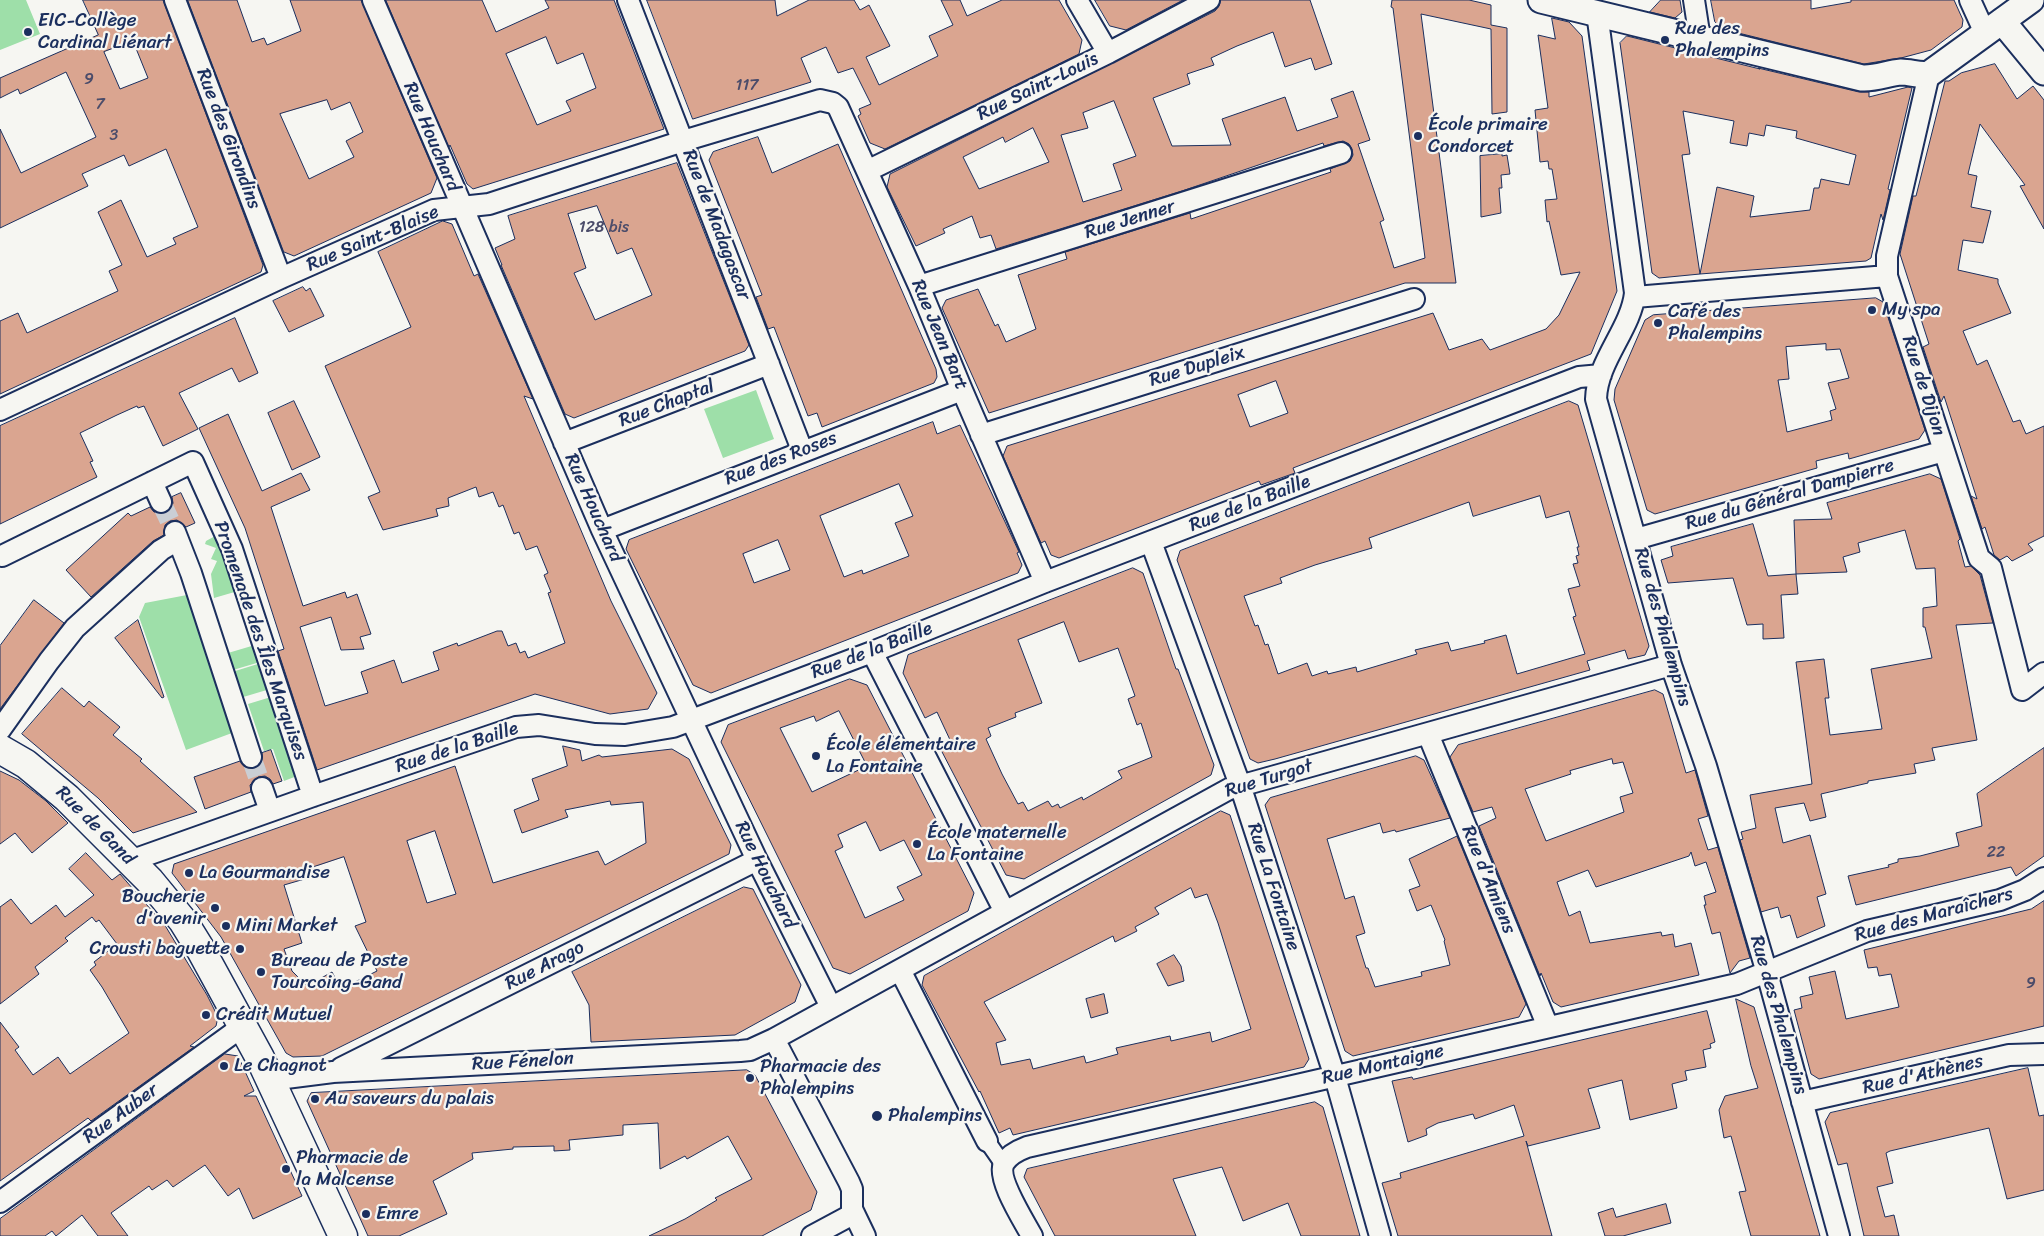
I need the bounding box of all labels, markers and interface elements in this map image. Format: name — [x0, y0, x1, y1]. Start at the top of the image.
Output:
place label: EIC-Collège Cardinal Liénart — [38, 10, 172, 54]
place label: Rue des Phalempins — [1675, 18, 1769, 62]
marker: EIC-Collège Cardinal Liénart — [22, 26, 34, 38]
marker: Rue des Phalempins — [1659, 34, 1671, 46]
street label: Rue Saint-Louis — [974, 48, 1102, 126]
street label: Rue des Girondins — [191, 65, 265, 213]
house number: 9 — [84, 70, 94, 90]
house number: 117 — [736, 76, 758, 96]
street label: Rue Houchard — [398, 79, 464, 195]
house number: 7 — [95, 95, 105, 115]
place label: École primaire Condorcet — [1428, 114, 1548, 158]
house number: 3 — [110, 126, 118, 146]
marker: École primaire Condorcet — [1412, 130, 1424, 142]
street label: Rue de Madagascar — [677, 146, 755, 304]
street label: Rue Jenner — [1082, 195, 1178, 245]
street label: Rue Saint-Blaise — [303, 201, 443, 277]
house number: 128 bis — [579, 218, 629, 238]
street label: Rue Jean Bart — [906, 276, 972, 394]
place label: My spa — [1882, 299, 1941, 321]
place label: Café des Phalempins — [1668, 301, 1762, 345]
marker: My spa — [1866, 304, 1878, 316]
marker: Café des Phalempins — [1652, 317, 1664, 329]
street label: Rue de Dijon — [1896, 333, 1950, 439]
street label: Rue Dupleix — [1147, 342, 1247, 392]
street label: Rue Chaptal — [616, 375, 718, 433]
street label: Rue des Roses — [722, 427, 840, 491]
street label: Rue Houchard — [559, 450, 627, 566]
street label: Rue du Général Dampierre — [1683, 454, 1897, 536]
street label: Rue de la Baille — [1186, 470, 1314, 538]
street label: Promenade des Îles Marquises — [208, 518, 312, 764]
street label: Rue des Phalempins — [1628, 545, 1696, 709]
street label: Rue de la Baille — [808, 617, 936, 685]
street label: Rue de la Baille — [393, 717, 521, 779]
place label: École élémentaire La Fontaine — [826, 734, 976, 778]
marker: École élémentaire La Fontaine — [810, 750, 822, 762]
street label: Rue Turgot — [1223, 755, 1315, 803]
street label: Rue de Gand — [51, 782, 139, 870]
street label: Rue Houchard — [729, 818, 801, 932]
street label: Rue La Fontaine — [1242, 820, 1304, 954]
place label: École maternelle La Fontaine — [927, 822, 1067, 866]
street label: Rue d'Amiens — [1456, 823, 1520, 937]
marker: École maternelle La Fontaine — [911, 838, 923, 850]
house number: 22 — [1987, 843, 2005, 863]
place label: La Gourmandise — [199, 862, 330, 884]
marker: La Gourmandise — [183, 867, 195, 879]
street label: Rue des Maraîchers — [1852, 883, 2016, 947]
place label: Boucherie d'avenir — [122, 886, 205, 930]
marker: Boucherie d'avenir — [209, 902, 221, 914]
place label: Mini Market — [236, 915, 338, 937]
marker: Mini Market — [220, 920, 232, 932]
street label: Rue des Phalempins — [1744, 933, 1812, 1097]
street label: Rue Arago — [502, 936, 588, 996]
place label: Crousti baguette — [90, 938, 230, 960]
marker: Crousti baguette — [234, 943, 246, 955]
place label: Bureau de Poste Tourcoing-Gand — [271, 950, 408, 994]
marker: Bureau de Poste Tourcoing-Gand — [255, 966, 267, 978]
house number: 9 — [2026, 974, 2036, 994]
place label: Crédit Mutuel — [216, 1004, 332, 1026]
marker: Crédit Mutuel — [200, 1009, 212, 1021]
street label: Rue Montaigne — [1320, 1040, 1446, 1090]
street label: Rue Fénelon — [472, 1048, 574, 1076]
street label: Rue d'Athènes — [1861, 1050, 1985, 1100]
place label: Le Chagnot — [234, 1055, 327, 1077]
place label: Pharmacie des Phalempins — [760, 1056, 881, 1100]
marker: Le Chagnot — [218, 1060, 230, 1072]
marker: Pharmacie des Phalempins — [744, 1072, 756, 1084]
street label: Rue Auber — [79, 1079, 163, 1149]
place label: Au saveurs du palais — [325, 1088, 494, 1110]
marker: Au saveurs du palais — [309, 1093, 321, 1105]
place label: Phalempins — [888, 1105, 982, 1127]
marker: Phalempins — [870, 1109, 884, 1123]
place label: Pharmacie de la Malcense — [296, 1147, 408, 1191]
marker: Pharmacie de la Malcense — [280, 1163, 292, 1175]
place label: Emre — [376, 1203, 419, 1225]
marker: Emre — [360, 1208, 372, 1220]

